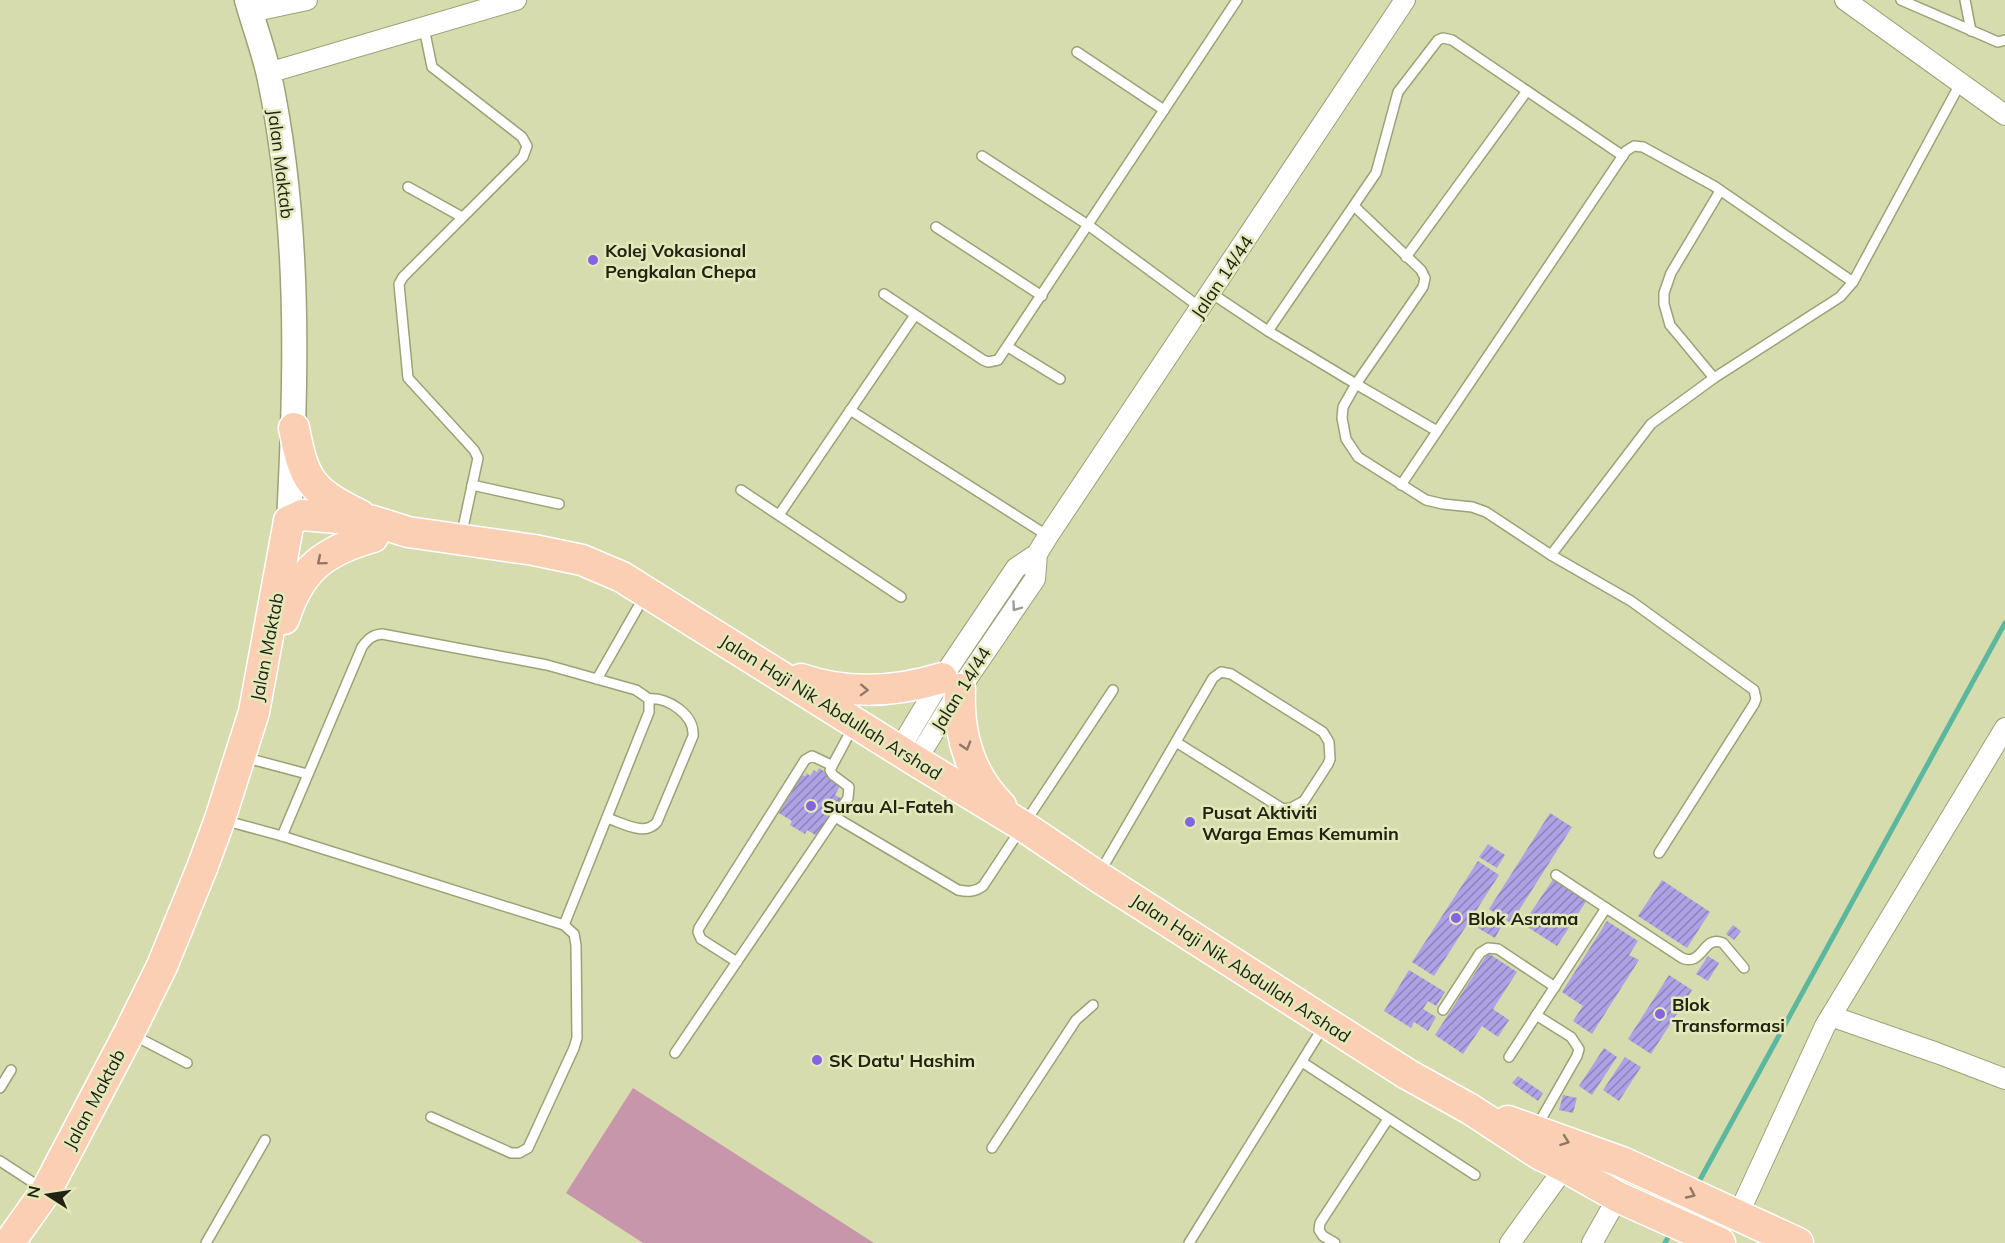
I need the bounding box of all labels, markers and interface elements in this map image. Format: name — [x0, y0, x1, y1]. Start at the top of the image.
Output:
street label: Jalan Maktab — [263, 108, 299, 220]
street label: Jalan 14/44 — [1186, 231, 1258, 323]
place label: Kolej Vokasional Pengkalan Chepa — [605, 239, 756, 283]
marker: Kolej Vokasional Pengkalan Chepa — [586, 253, 600, 267]
one-way arrow — [317, 554, 328, 565]
street label: Jalan Maktab — [245, 591, 289, 703]
one-way arrow — [1012, 600, 1023, 611]
street label: Jalan Haji Nik Abdullah Arshad — [716, 629, 946, 785]
street label: Jalan 14/44 — [926, 642, 996, 736]
one-way arrow — [860, 683, 869, 696]
one-way arrow — [959, 741, 971, 751]
place label: Surau Al-Fateh — [823, 795, 954, 818]
marker: Surau Al-Fateh — [804, 799, 818, 813]
place label: Pusat Aktiviti Warga Emas Kemumin — [1202, 801, 1399, 845]
marker: Pusat Aktiviti Warga Emas Kemumin — [1183, 815, 1197, 829]
street label: Jalan Haji Nik Abdullah Arshad — [1127, 888, 1355, 1048]
place label: Blok Asrama — [1468, 907, 1579, 930]
marker: Blok Asrama — [1449, 911, 1463, 925]
place label: Blok Transformasi — [1672, 993, 1785, 1037]
marker: Blok Transformasi — [1653, 1007, 1667, 1021]
street label: Jalan Maktab — [58, 1045, 130, 1153]
place label: SK Datu' Hashim — [829, 1049, 975, 1072]
marker: SK Datu' Hashim — [810, 1053, 824, 1067]
one-way arrow — [1559, 1134, 1570, 1146]
north arrow — [18, 1165, 78, 1225]
text: N — [22, 1184, 44, 1200]
one-way arrow — [1684, 1186, 1695, 1198]

